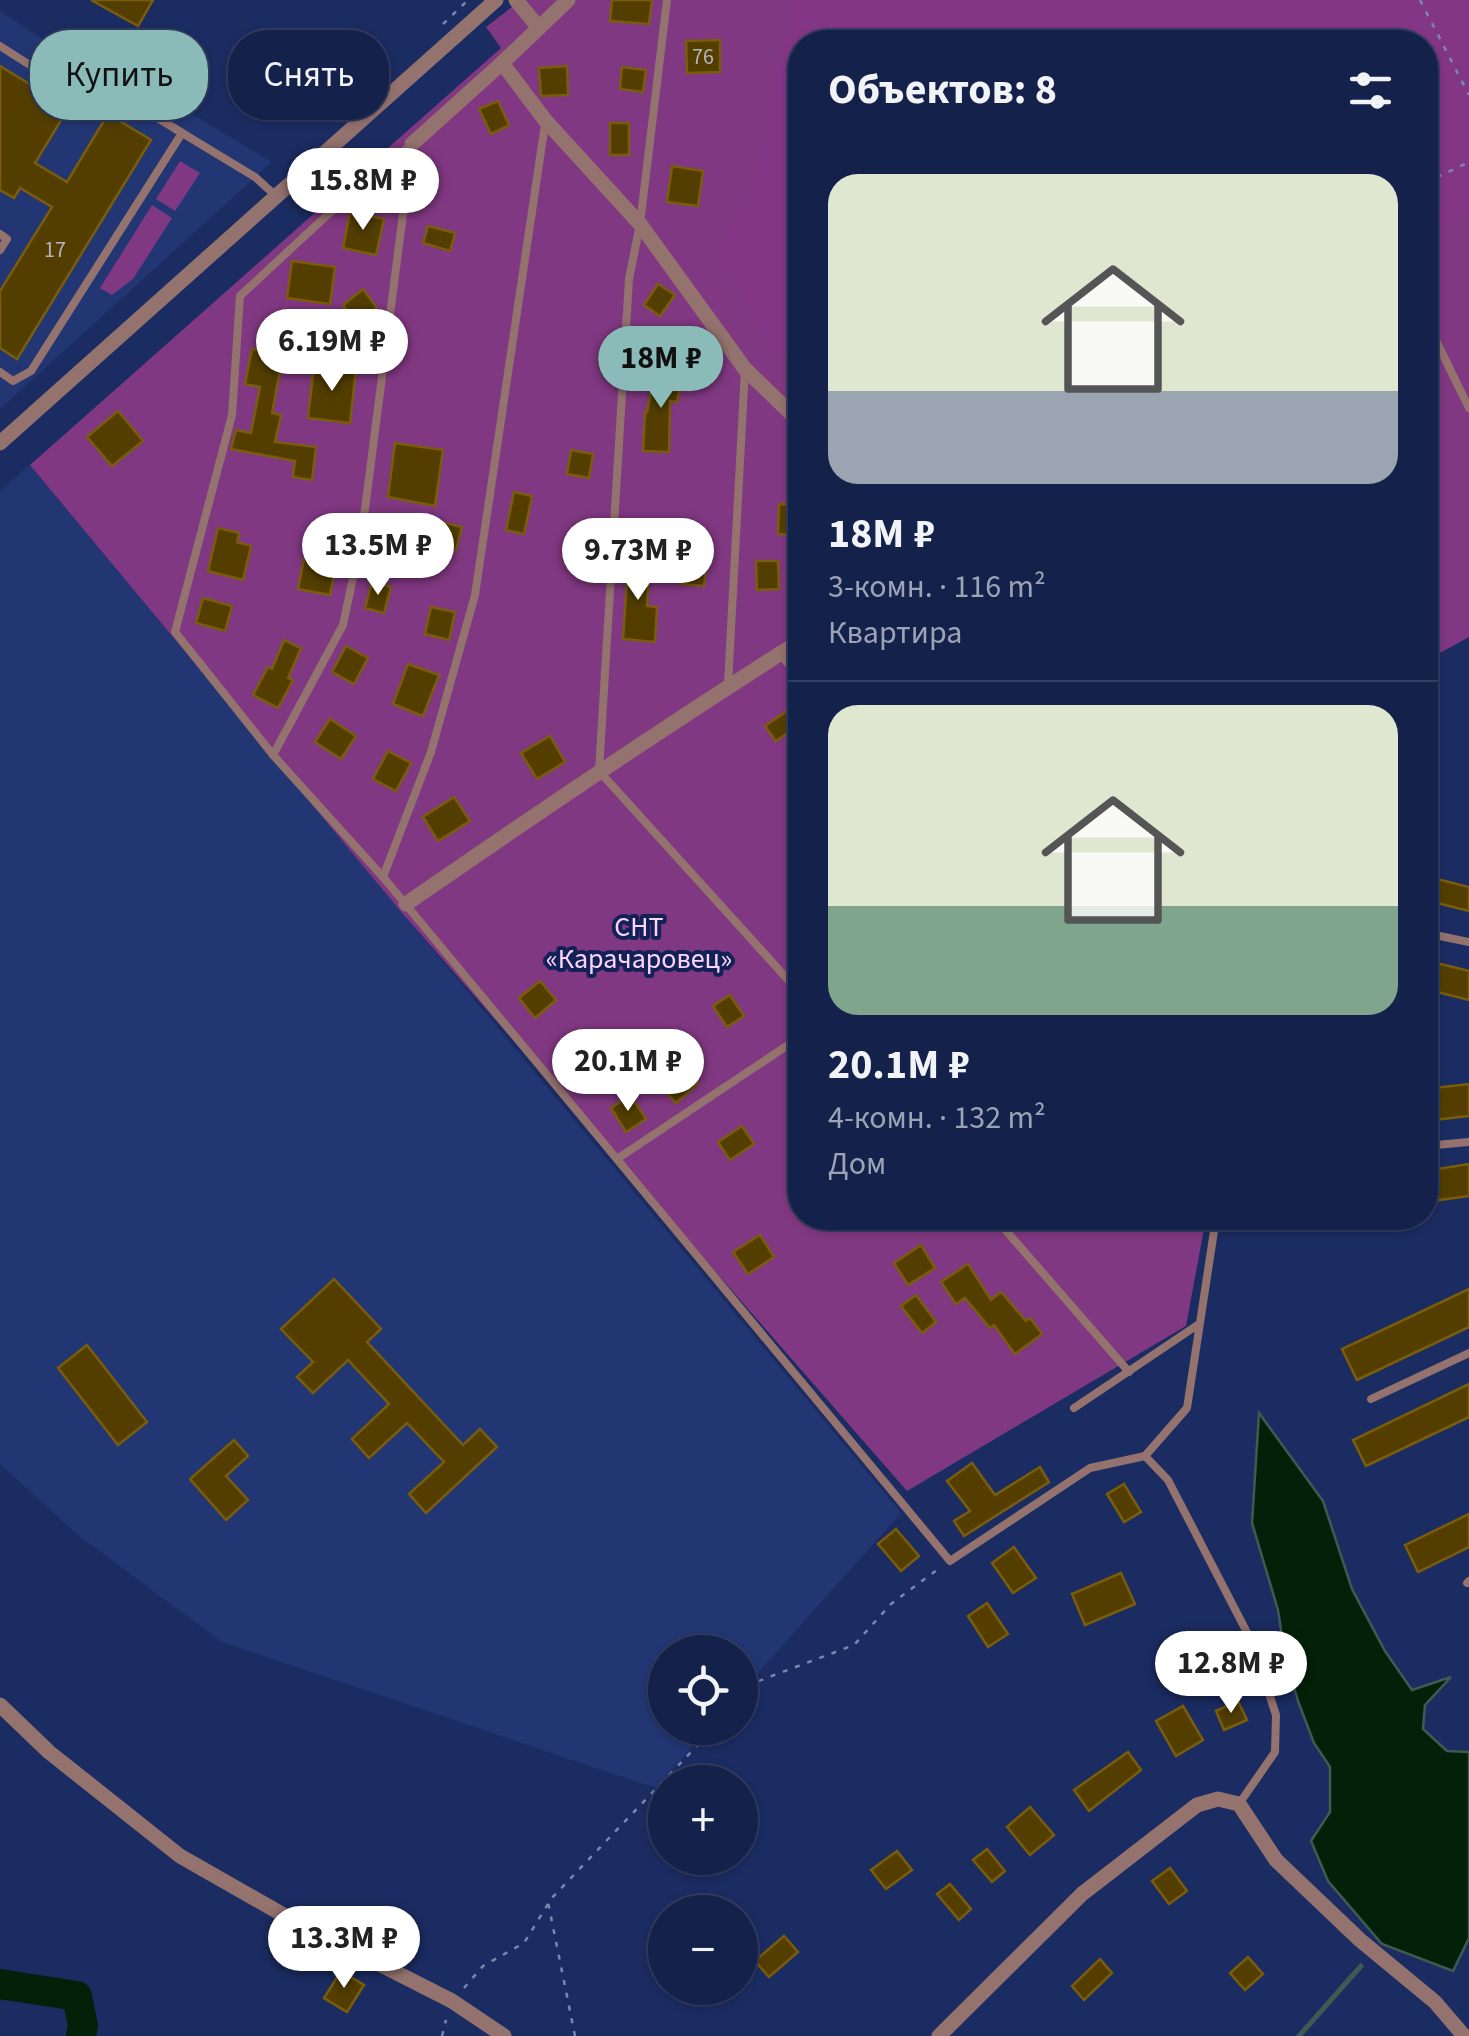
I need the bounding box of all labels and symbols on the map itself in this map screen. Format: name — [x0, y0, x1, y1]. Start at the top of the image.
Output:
house number: 76 — [692, 41, 714, 73]
pin: 15.8M ₽ — [271, 148, 455, 233]
house number: 17 — [44, 234, 66, 266]
pin: 6.19M ₽ — [240, 309, 424, 394]
pin: 18M ₽ — [591, 326, 731, 411]
pin: 13.5M ₽ — [286, 513, 470, 598]
pin: 9.73M ₽ — [546, 518, 730, 603]
park label: СНТ «Карачаровец» — [546, 907, 732, 979]
pin: 20.1M ₽ — [536, 1029, 720, 1114]
pin: 12.8M ₽ — [1139, 1631, 1323, 1716]
pin: 13.3M ₽ — [252, 1906, 436, 1991]

